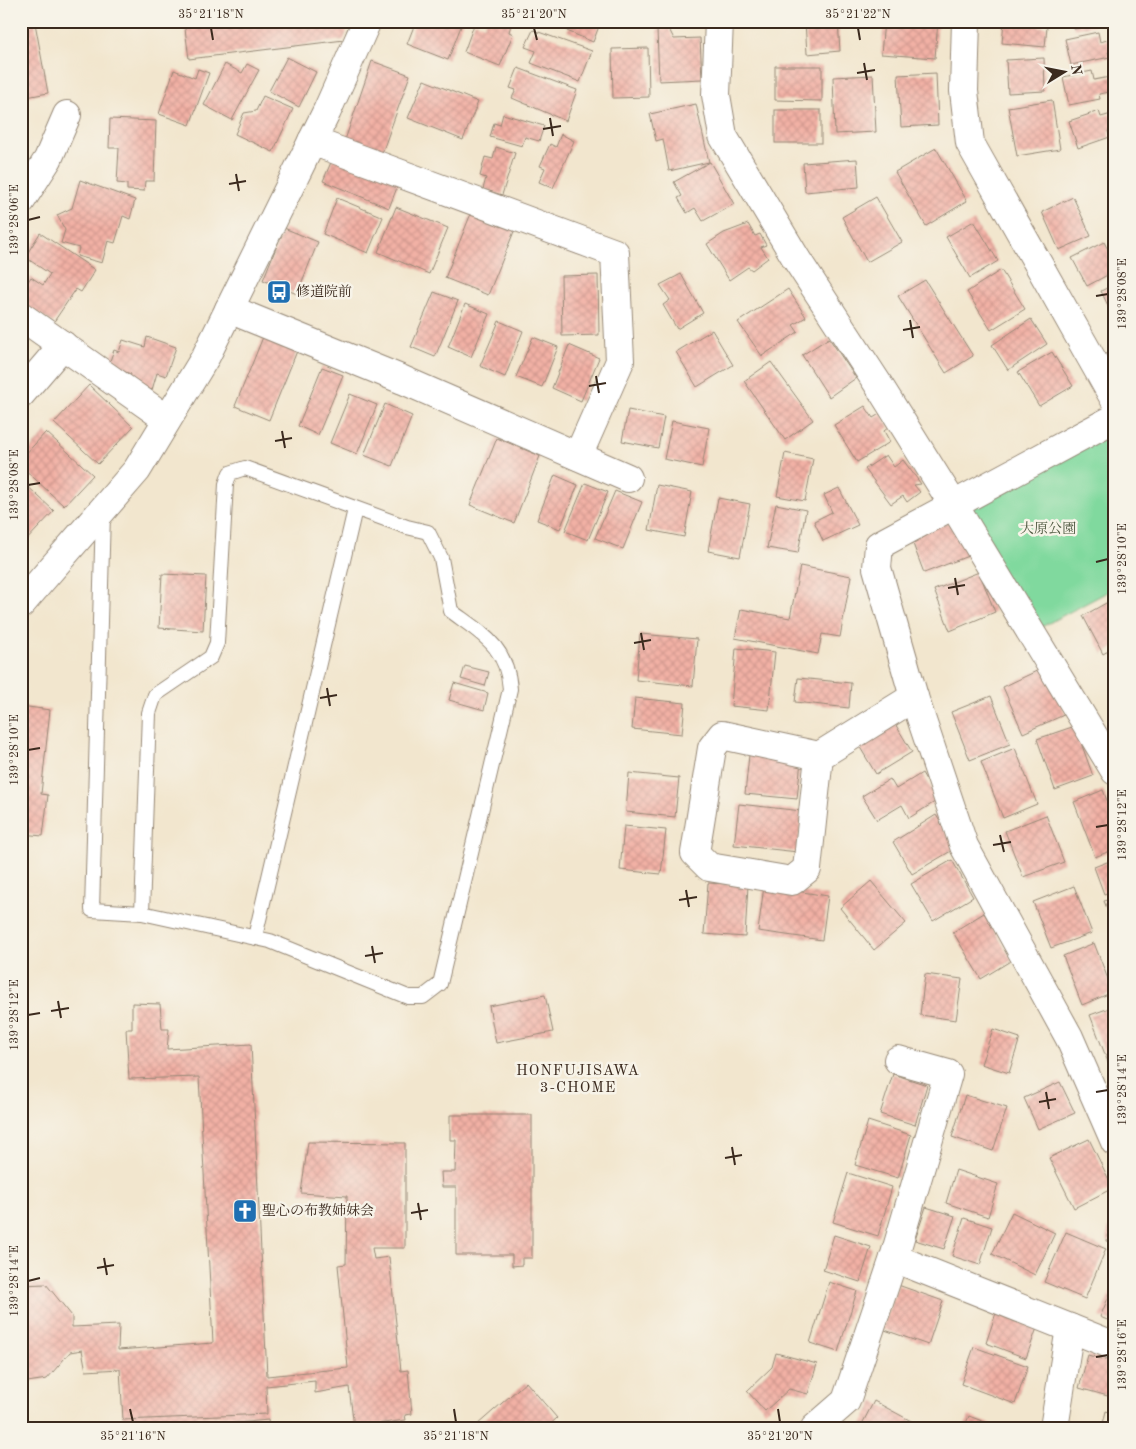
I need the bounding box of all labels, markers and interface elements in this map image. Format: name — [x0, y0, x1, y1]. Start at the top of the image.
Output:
text: 35°21'18"N — [178, 8, 244, 21]
text: 35°21'20"N — [501, 8, 567, 21]
text: 35°21'22"N — [825, 8, 891, 21]
north arrow — [1038, 48, 1088, 98]
text: N — [1068, 63, 1084, 77]
text: 139°28'06"E — [9, 184, 21, 256]
text: 139°28'08"E — [1117, 258, 1129, 330]
bus stop icon: 修道院前 — [266, 279, 292, 305]
place label: 修道院前 — [296, 284, 352, 299]
text: 139°28'08"E — [9, 449, 21, 521]
park label: 大原公園 — [1020, 521, 1076, 536]
text: 139°28'10"E — [1117, 523, 1129, 595]
text: 139°28'10"E — [9, 714, 21, 786]
text: 139°28'12"E — [1117, 789, 1129, 861]
text: 139°28'12"E — [9, 979, 21, 1051]
text: 139°28'14"E — [1117, 1054, 1129, 1126]
district label: HONFUJISAWA 3-CHOME — [516, 1064, 640, 1096]
church icon: 聖心の布教姉妹会 — [232, 1198, 258, 1224]
place label: 聖心の布教姉妹会 — [262, 1203, 374, 1218]
text: 139°28'14"E — [9, 1245, 21, 1317]
text: 139°28'16"E — [1117, 1319, 1129, 1391]
text: 35°21'16"N — [100, 1430, 166, 1443]
text: 35°21'18"N — [423, 1430, 489, 1443]
text: 35°21'20"N — [747, 1430, 813, 1443]

